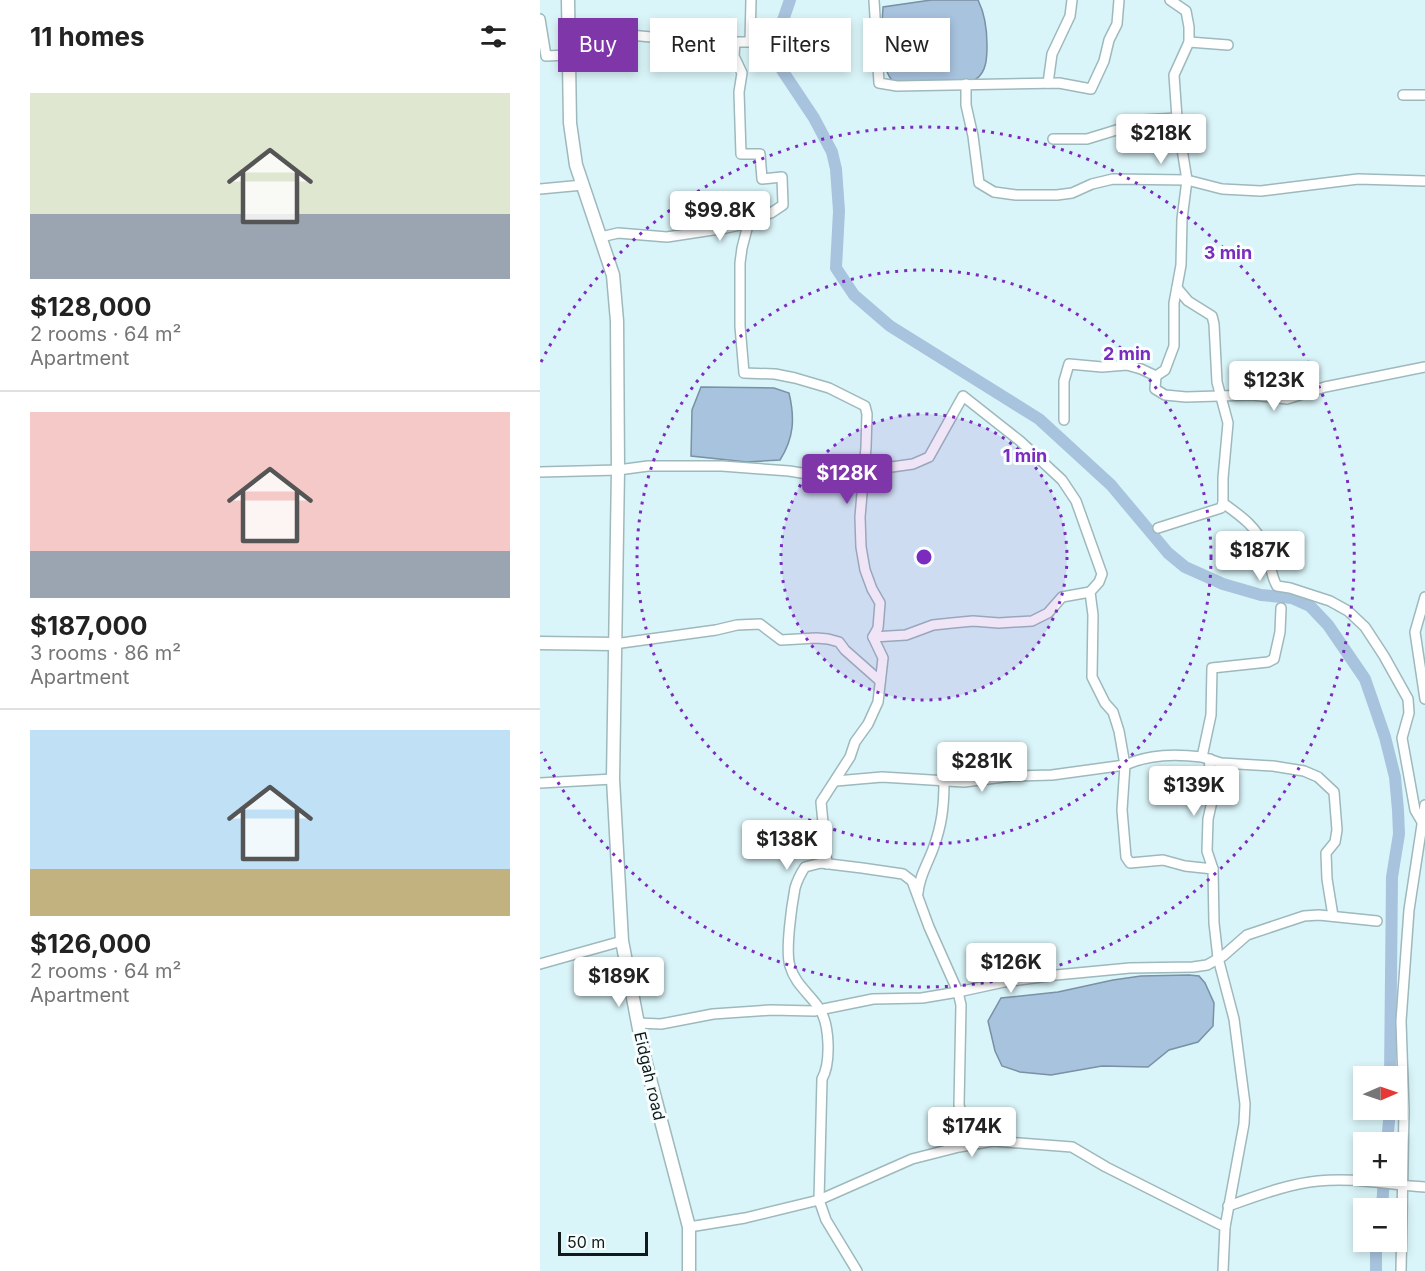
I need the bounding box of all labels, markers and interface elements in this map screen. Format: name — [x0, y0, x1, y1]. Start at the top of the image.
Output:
chip: Buy — [558, 18, 638, 72]
chip: Rent — [650, 18, 737, 72]
chip: Filters — [749, 18, 851, 72]
chip: New — [863, 18, 950, 72]
icon: filters — [477, 20, 510, 53]
text: 11 homes — [30, 21, 145, 52]
pin: $218K — [1119, 114, 1203, 165]
text: $218K — [1130, 121, 1192, 145]
icon: home — [216, 132, 324, 240]
pin: $99.8K — [671, 191, 769, 242]
text: $99.8K — [684, 198, 756, 222]
text: 3 min — [1204, 242, 1252, 263]
text: $128,000 — [30, 291, 152, 322]
text: 2 rooms · 64 m² — [30, 322, 181, 346]
text: 2 min — [1103, 343, 1151, 364]
text: Apartment — [30, 346, 129, 370]
pin: $123K — [1232, 361, 1316, 412]
text: $123K — [1243, 368, 1305, 392]
text: 1 min — [1003, 445, 1047, 466]
icon: home — [216, 451, 324, 559]
pin: $128K — [805, 454, 889, 505]
text: $128K — [816, 461, 878, 485]
pin: $187K — [1218, 531, 1302, 582]
text: $187K — [1230, 538, 1290, 562]
centre of rings — [914, 547, 934, 567]
text: $187,000 — [30, 610, 148, 641]
text: 3 rooms · 86 m² — [30, 641, 181, 665]
text: Apartment — [30, 665, 129, 689]
pin: $281K — [940, 742, 1024, 793]
text: $281K — [951, 749, 1013, 773]
pin: $139K — [1152, 766, 1236, 817]
icon: home — [216, 769, 324, 877]
text: $139K — [1163, 773, 1225, 797]
pin: $138K — [745, 820, 829, 871]
text: $138K — [756, 827, 818, 851]
text: $126,000 — [30, 928, 151, 959]
pin: $126K — [969, 943, 1053, 994]
text: $126K — [980, 950, 1042, 974]
pin: $189K — [577, 957, 661, 1008]
text: 2 rooms · 64 m² — [30, 959, 181, 983]
text: $189K — [588, 964, 650, 988]
text: Apartment — [30, 983, 129, 1007]
street label: Eidgah road — [630, 1030, 670, 1122]
north arrow — [1353, 1066, 1407, 1120]
map controls — [1353, 1066, 1407, 1252]
pin: $174K — [930, 1107, 1014, 1158]
text: $174K — [942, 1114, 1002, 1138]
button: + — [1353, 1132, 1407, 1186]
button: − — [1353, 1198, 1407, 1252]
scale bar — [558, 1229, 648, 1256]
text: 50 m — [567, 1232, 605, 1252]

